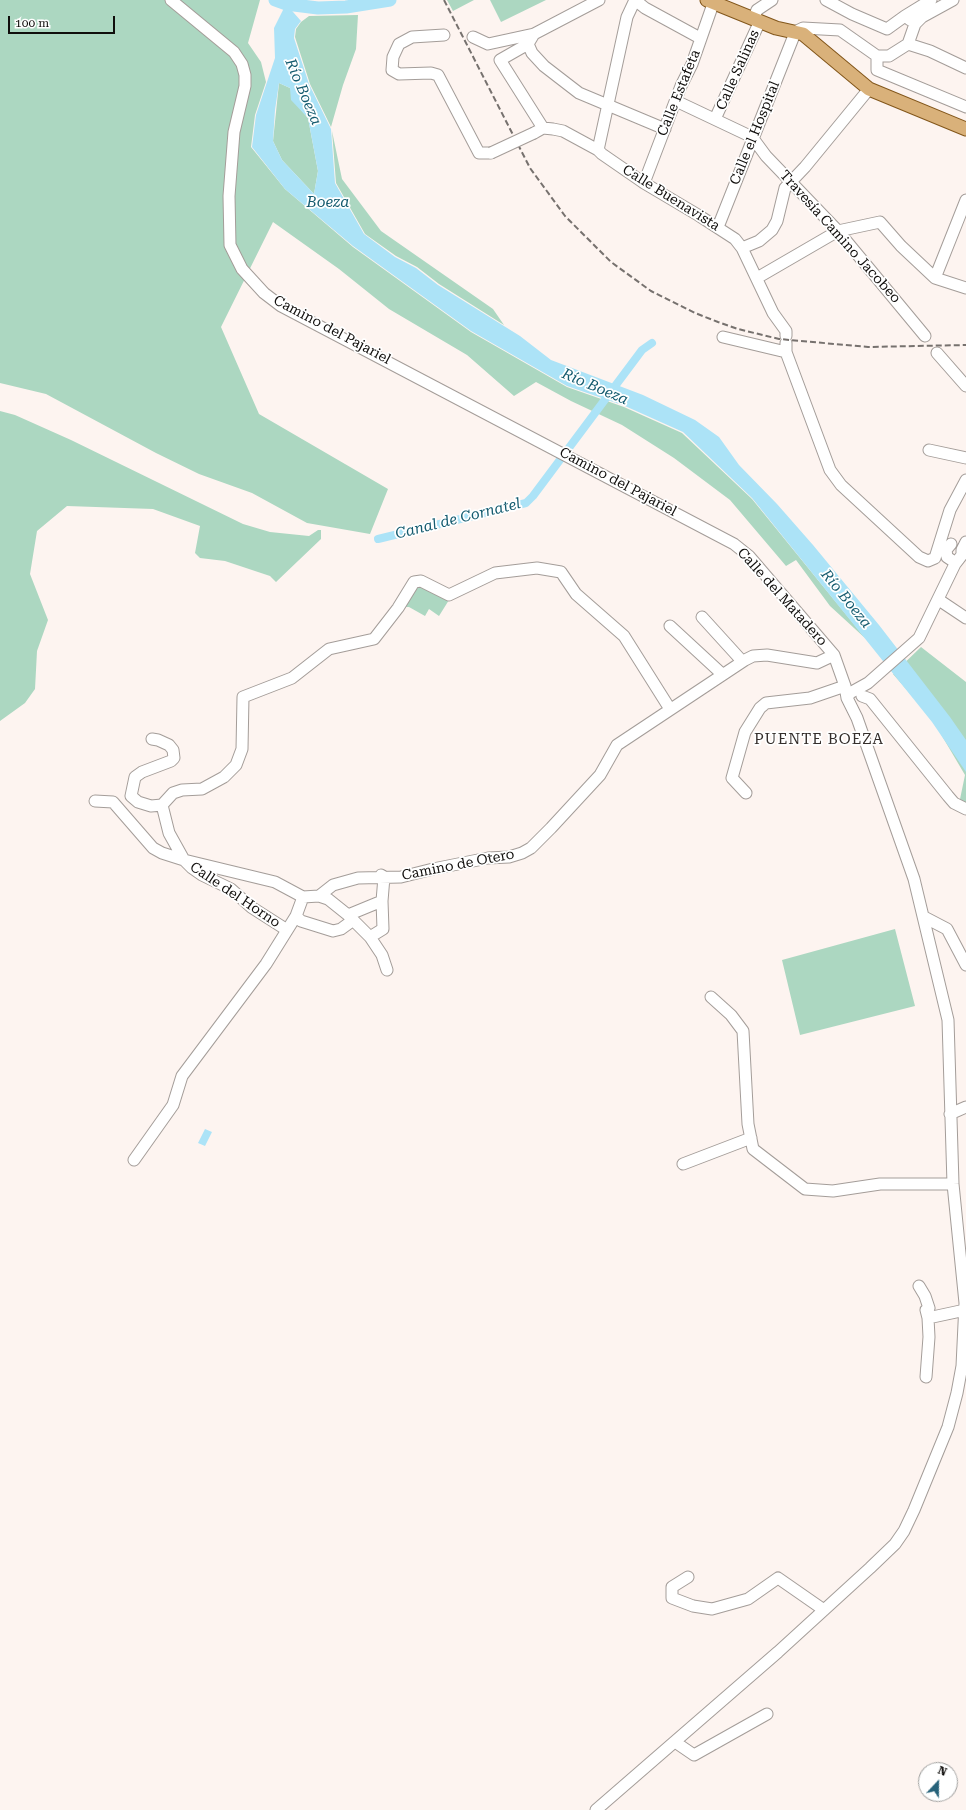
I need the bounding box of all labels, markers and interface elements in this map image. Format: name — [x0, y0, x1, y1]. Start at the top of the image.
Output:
scale bar — [10, 8, 117, 34]
text: 100 m — [15, 16, 49, 30]
street label: Calle Salinas — [713, 27, 763, 113]
street label: Calle Estafeta — [654, 47, 704, 139]
water label: Río Boeza — [281, 56, 325, 128]
street label: Calle el Hospital — [727, 79, 783, 187]
street label: Calle Buenavista — [619, 161, 723, 235]
street label: Travesía Camino Jacobeo — [776, 167, 904, 307]
water label: Boeza — [307, 194, 349, 212]
street label: Camino del Pajariel — [270, 292, 394, 368]
water label: Río Boeza — [559, 365, 631, 409]
street label: Camino del Pajariel — [556, 444, 680, 520]
water label: Canal de Cornatel — [394, 495, 522, 543]
street label: Calle del Matadero — [734, 545, 830, 649]
water label: Río Boeza — [817, 566, 875, 632]
district label: PUENTE BOEZA — [754, 731, 884, 749]
street label: Camino de Otero — [400, 846, 516, 884]
street label: Calle del Horno — [187, 859, 283, 931]
north arrow — [918, 1762, 958, 1802]
text: N — [936, 1764, 949, 1779]

